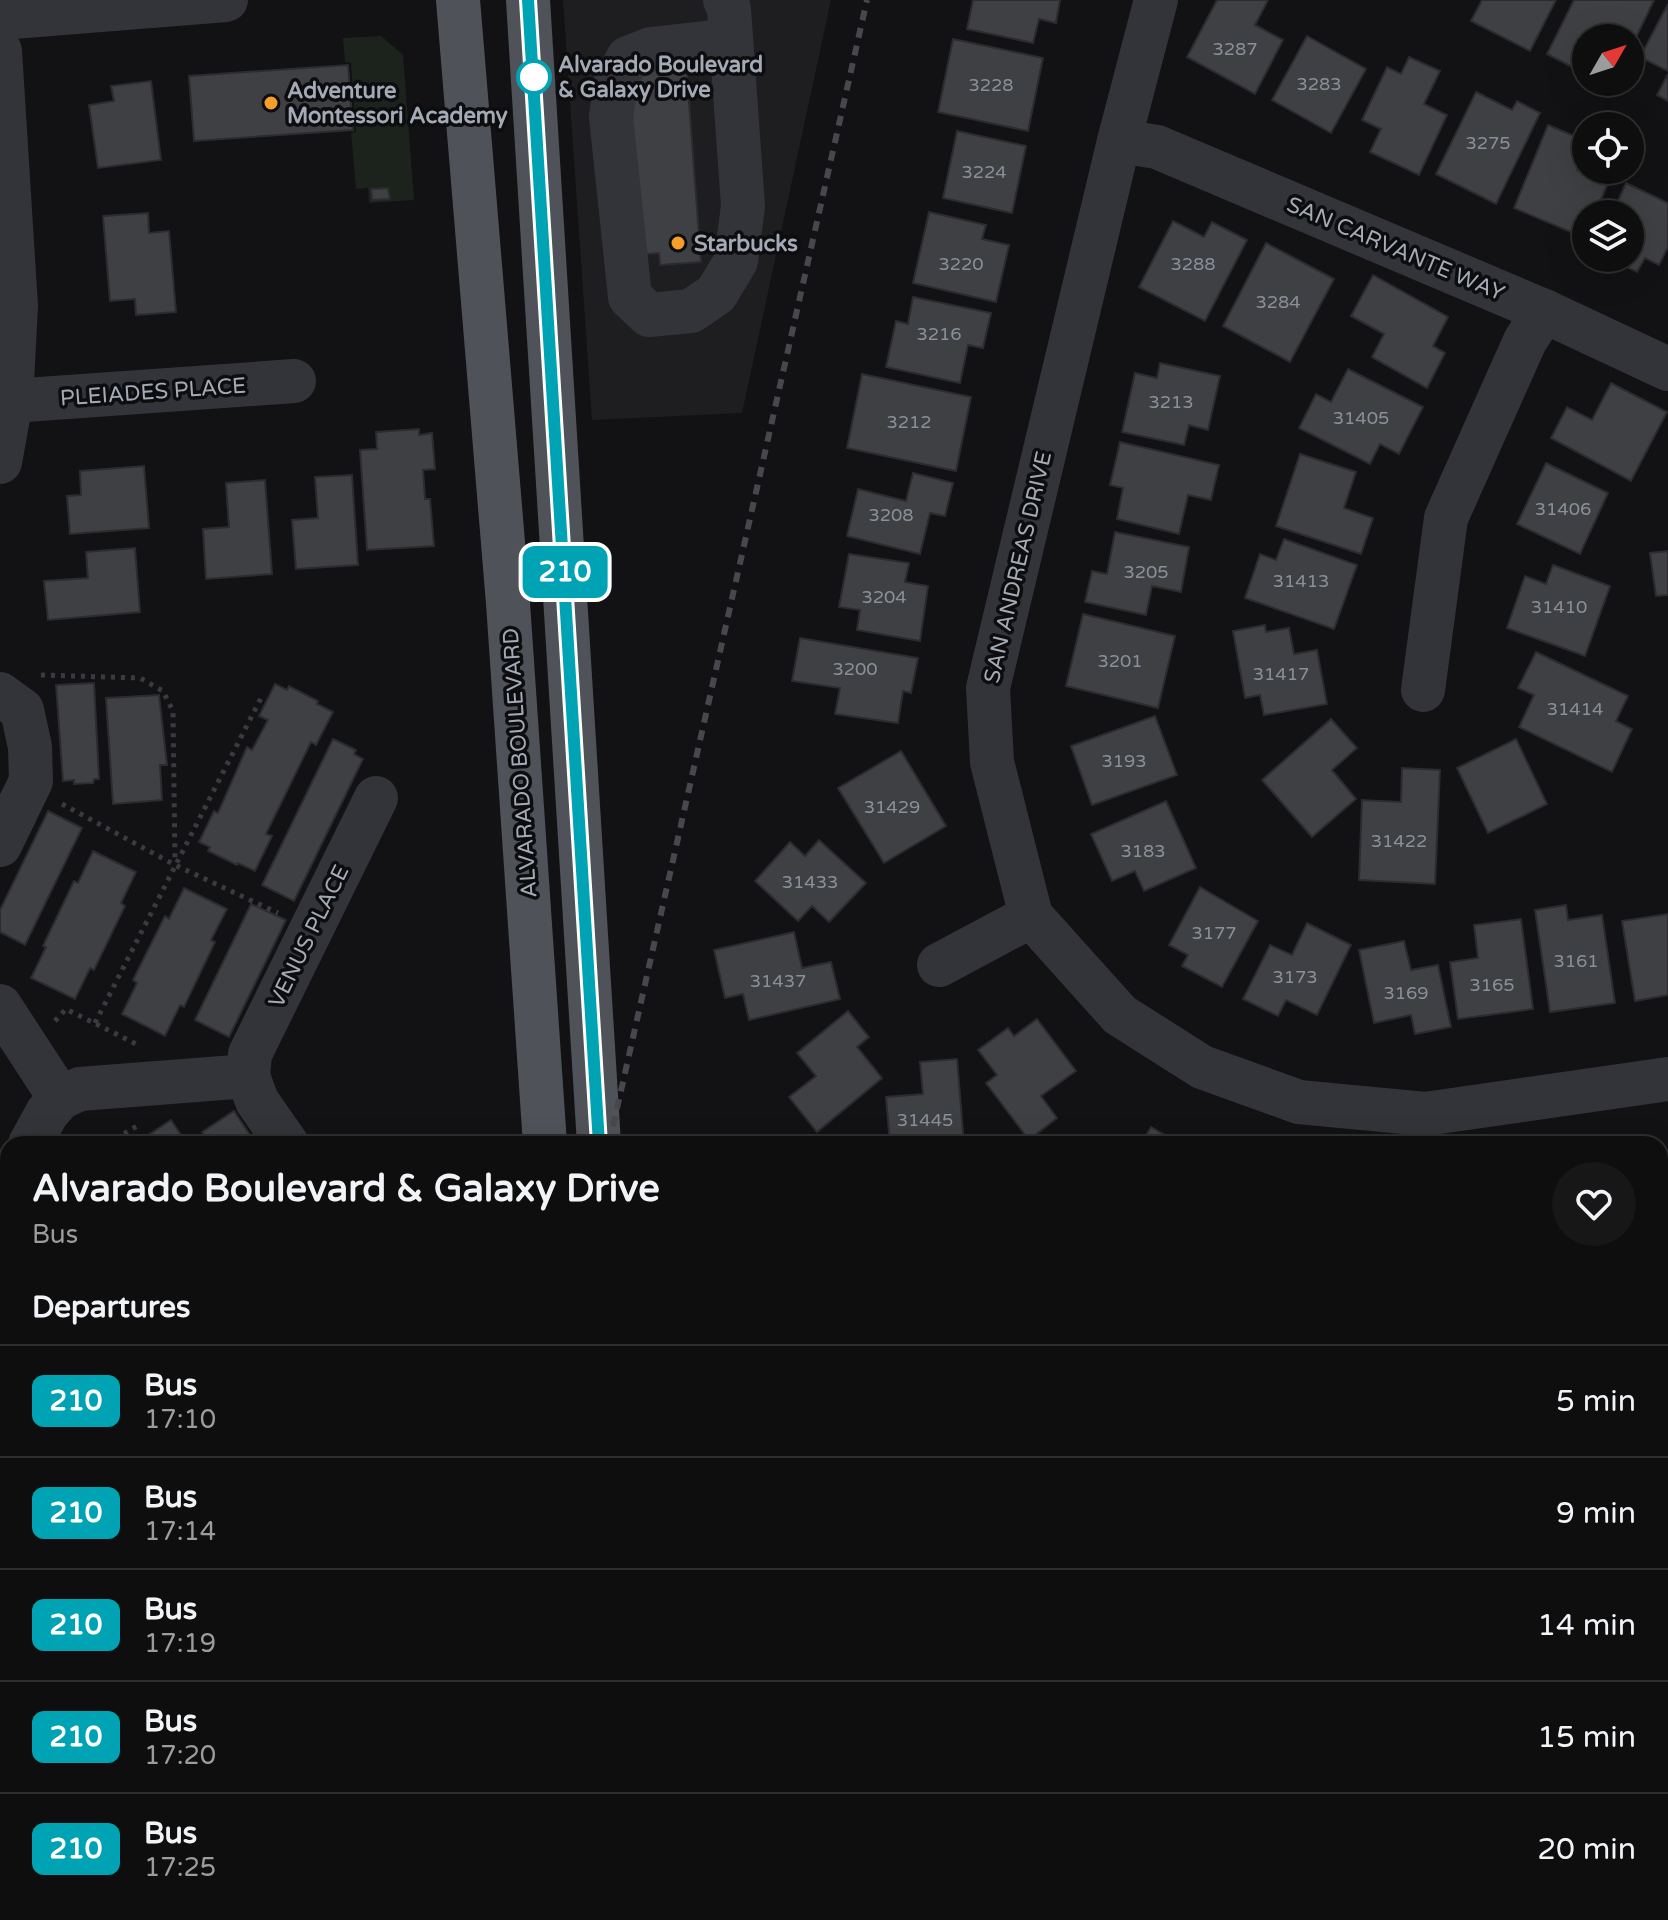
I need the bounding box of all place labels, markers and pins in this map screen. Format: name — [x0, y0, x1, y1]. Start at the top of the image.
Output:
place label: Alvarado Boulevard & Galaxy Drive — [558, 52, 763, 103]
marker: Alvarado Boulevard & Galaxy Drive — [517, 60, 551, 94]
place label: Adventure Montessori Academy — [287, 78, 508, 129]
marker: Adventure Montessori Academy — [262, 94, 280, 112]
place label: Starbucks — [694, 231, 798, 257]
marker: Starbucks — [669, 234, 687, 252]

